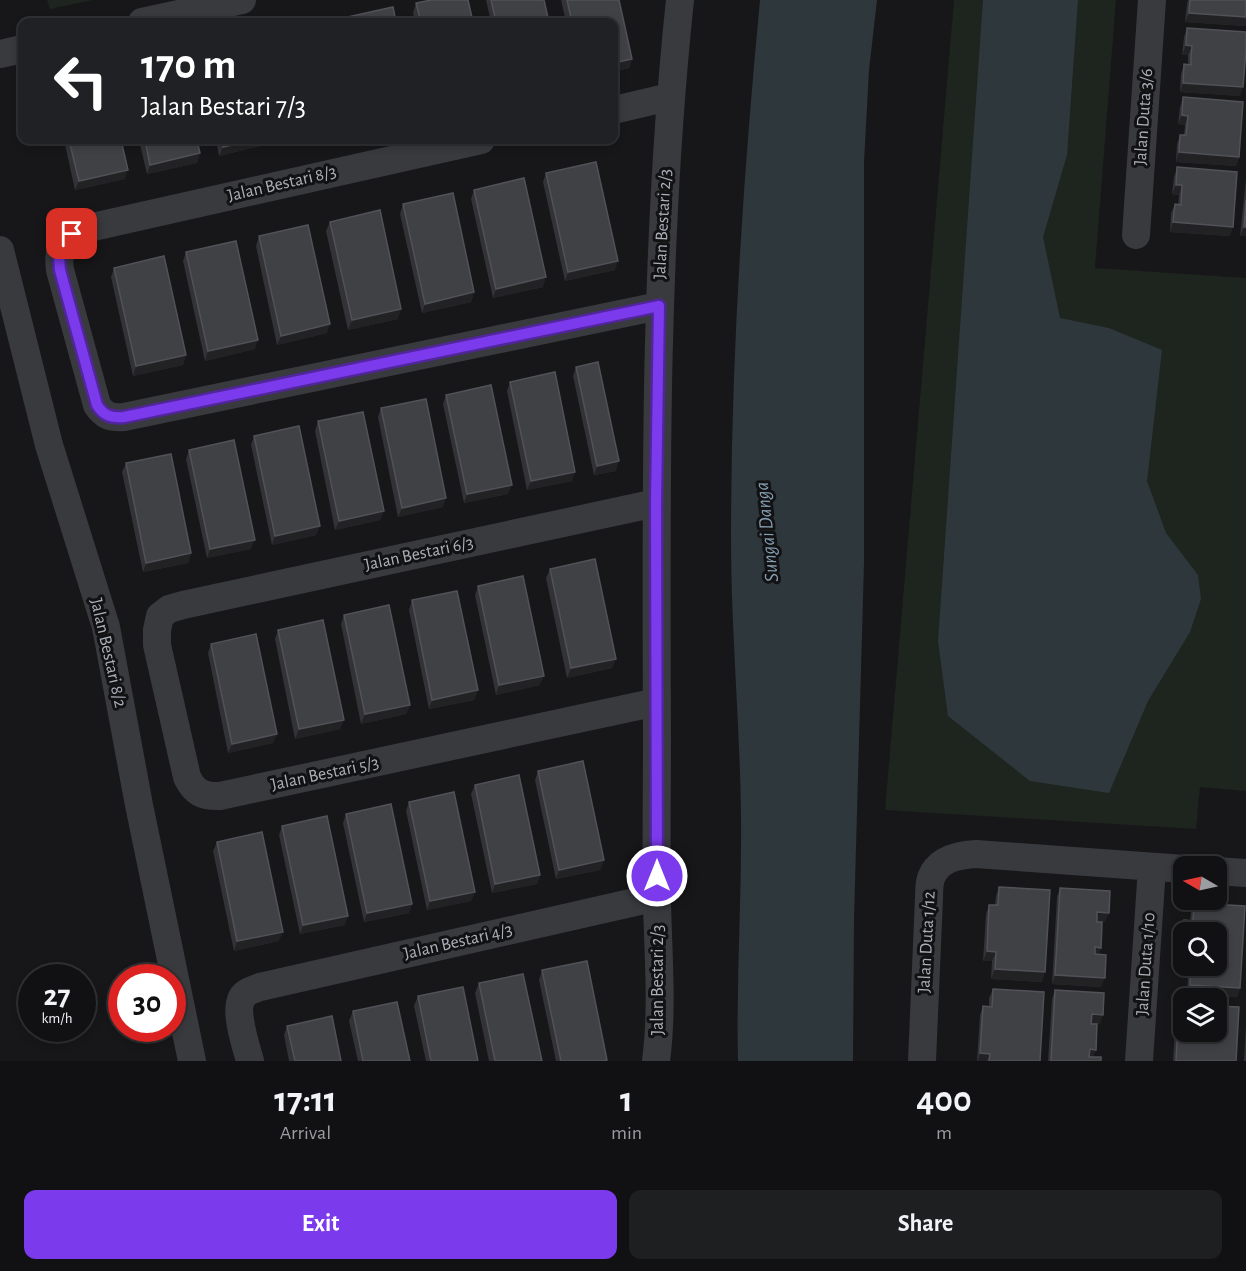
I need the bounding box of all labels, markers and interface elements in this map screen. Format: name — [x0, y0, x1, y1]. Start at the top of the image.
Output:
icon: left — [42, 42, 120, 120]
text: 170 m — [141, 44, 236, 86]
street label: Jalan Duta 3/6 — [1132, 68, 1156, 166]
text: Jalan Bestari 7/3 — [141, 93, 306, 120]
street label: Jalan Bestari 8/3 — [226, 163, 338, 205]
street label: Jalan Bestari 2/3 — [651, 168, 675, 280]
pin — [46, 208, 97, 259]
icon: arrive — [55, 217, 88, 250]
water label: Sungai Danga — [752, 481, 782, 583]
street label: Jalan Bestari 6/3 — [363, 534, 475, 574]
street label: Jalan Bestari 8/2 — [87, 597, 129, 709]
street label: Jalan Bestari 5/3 — [269, 754, 381, 794]
position arrow — [625, 844, 689, 908]
north arrow — [1173, 856, 1227, 910]
map controls — [1173, 856, 1227, 1042]
street label: Jalan Duta 1/12 — [915, 891, 939, 993]
street label: Jalan Duta 1/10 — [1133, 912, 1159, 1016]
street label: Jalan Bestari 4/3 — [402, 921, 514, 963]
button: search — [1173, 922, 1227, 976]
street label: Jalan Bestari 2/3 — [649, 925, 667, 1035]
speed limit sign: 30 — [108, 964, 186, 1042]
text: 27 — [43, 981, 71, 1011]
button: layers — [1173, 988, 1227, 1042]
text: km/h — [42, 1011, 72, 1026]
text: 17:11 — [274, 1082, 337, 1118]
text: 1 — [620, 1082, 633, 1118]
text: 400 — [916, 1082, 972, 1118]
text: Arrival — [280, 1123, 331, 1143]
text: min — [611, 1123, 642, 1143]
text: m — [936, 1123, 952, 1143]
button: Exit — [24, 1190, 617, 1259]
button: Share — [629, 1190, 1222, 1259]

